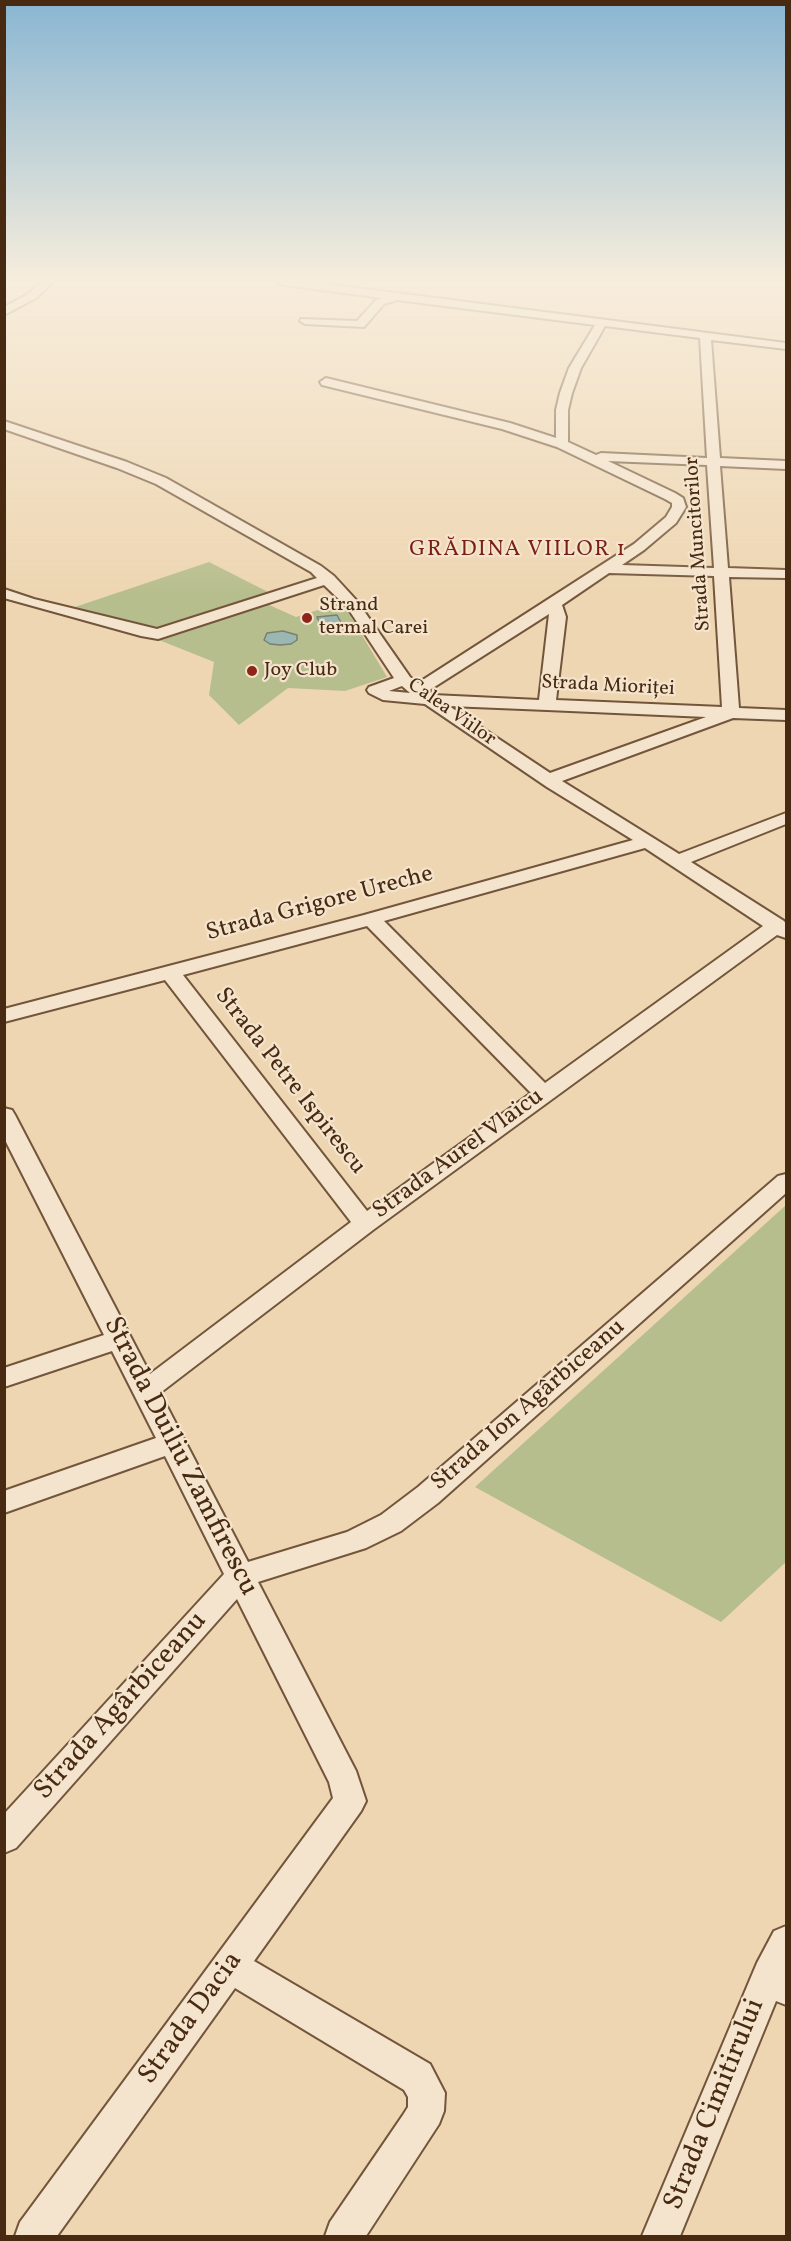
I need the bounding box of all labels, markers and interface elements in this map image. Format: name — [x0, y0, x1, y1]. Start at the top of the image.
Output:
street label: Strada Muncitorilor — [681, 456, 717, 632]
district label: GRĂDINA VIILOR 1 — [409, 538, 627, 564]
place label: Strand termal Carei — [319, 594, 428, 641]
marker: Strand termal Carei — [300, 611, 314, 625]
place label: Joy Club — [264, 659, 337, 683]
marker: Joy Club — [245, 664, 259, 678]
street label: Strada Mioriței — [541, 672, 675, 702]
street label: Calea Viilor — [402, 674, 500, 752]
street label: Strada Grigore Ureche — [204, 861, 436, 949]
street label: Strada Petre Ispirescu — [207, 983, 371, 1181]
street label: Strada Aurel Vlaicu — [368, 1083, 550, 1227]
street label: Strada Duiliu Zamfirescu — [94, 1312, 264, 1602]
street label: Strada Ion Agârbiceanu — [426, 1314, 632, 1498]
street label: Strada Agârbiceanu — [29, 1606, 215, 1808]
street label: Strada Dacia — [133, 1946, 251, 2092]
street label: Strada Cimitirului — [658, 1995, 774, 2215]

